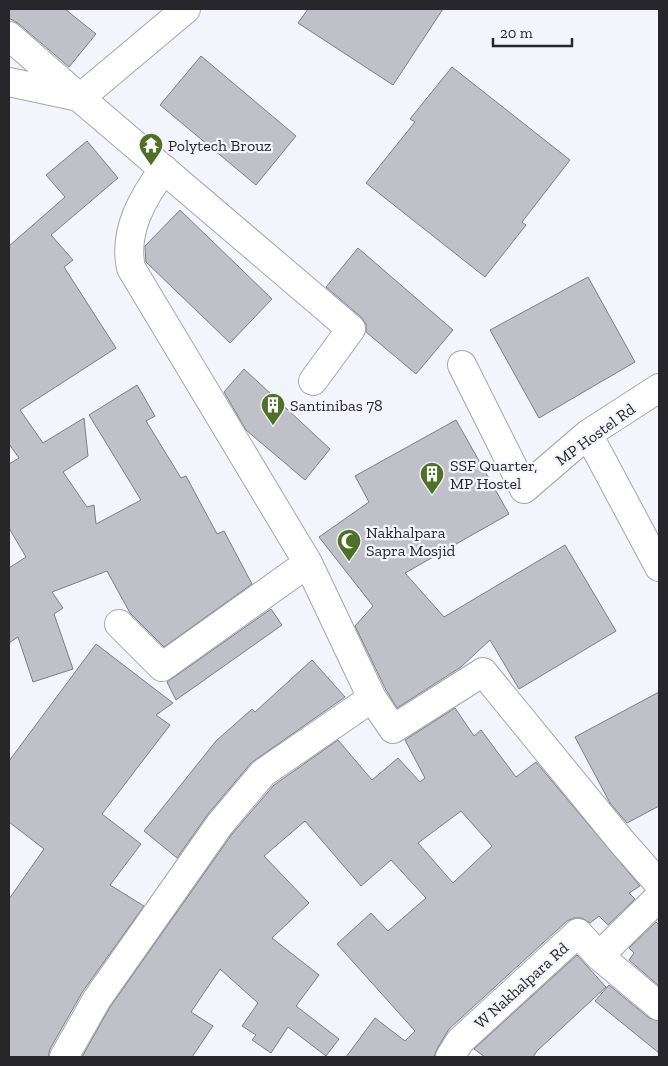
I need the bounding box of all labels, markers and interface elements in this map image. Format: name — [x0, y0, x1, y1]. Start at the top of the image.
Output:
scale bar — [493, 15, 572, 47]
text: 20 m — [500, 24, 533, 42]
temple icon: Polytech Brouz — [138, 132, 164, 166]
place label: Polytech Brouz — [168, 136, 272, 155]
building icon: Santinibas 78 — [260, 392, 286, 426]
place label: Santinibas 78 — [290, 396, 383, 415]
street label: MP Hostel Rd — [552, 399, 639, 470]
place label: SSF Quarter, MP Hostel — [450, 456, 537, 493]
building icon: SSF Quarter, MP Hostel — [419, 461, 445, 495]
place label: Nakhalpara Sapra Mosjid — [366, 523, 456, 560]
mosque icon: Nakhalpara Sapra Mosjid — [336, 528, 362, 562]
street label: W Nakhalpara Rd — [471, 938, 572, 1032]

